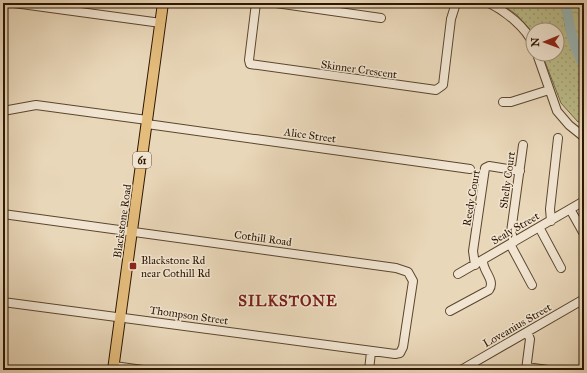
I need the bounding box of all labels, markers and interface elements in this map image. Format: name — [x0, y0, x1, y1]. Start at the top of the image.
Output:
north arrow — [525, 22, 565, 62]
text: N — [529, 37, 542, 47]
street label: Skinner Crescent — [320, 58, 398, 81]
street label: Alice Street — [282, 125, 337, 146]
street label: Shelly Court — [497, 151, 518, 209]
road number: 61 — [133, 152, 151, 168]
street label: Reedy Court — [460, 169, 483, 227]
street label: Blackstone Road — [111, 183, 134, 259]
street label: Sealy Street — [489, 209, 542, 247]
street label: Cothill Road — [233, 228, 293, 249]
place label: Blackstone Rd near Cothill Rd — [141, 254, 211, 280]
marker: Blackstone Rd near Cothill Rd — [128, 261, 138, 271]
district label: SILKSTONE — [238, 292, 338, 310]
street label: Loveanius Street — [481, 301, 554, 350]
street label: Thompson Street — [149, 304, 229, 327]

